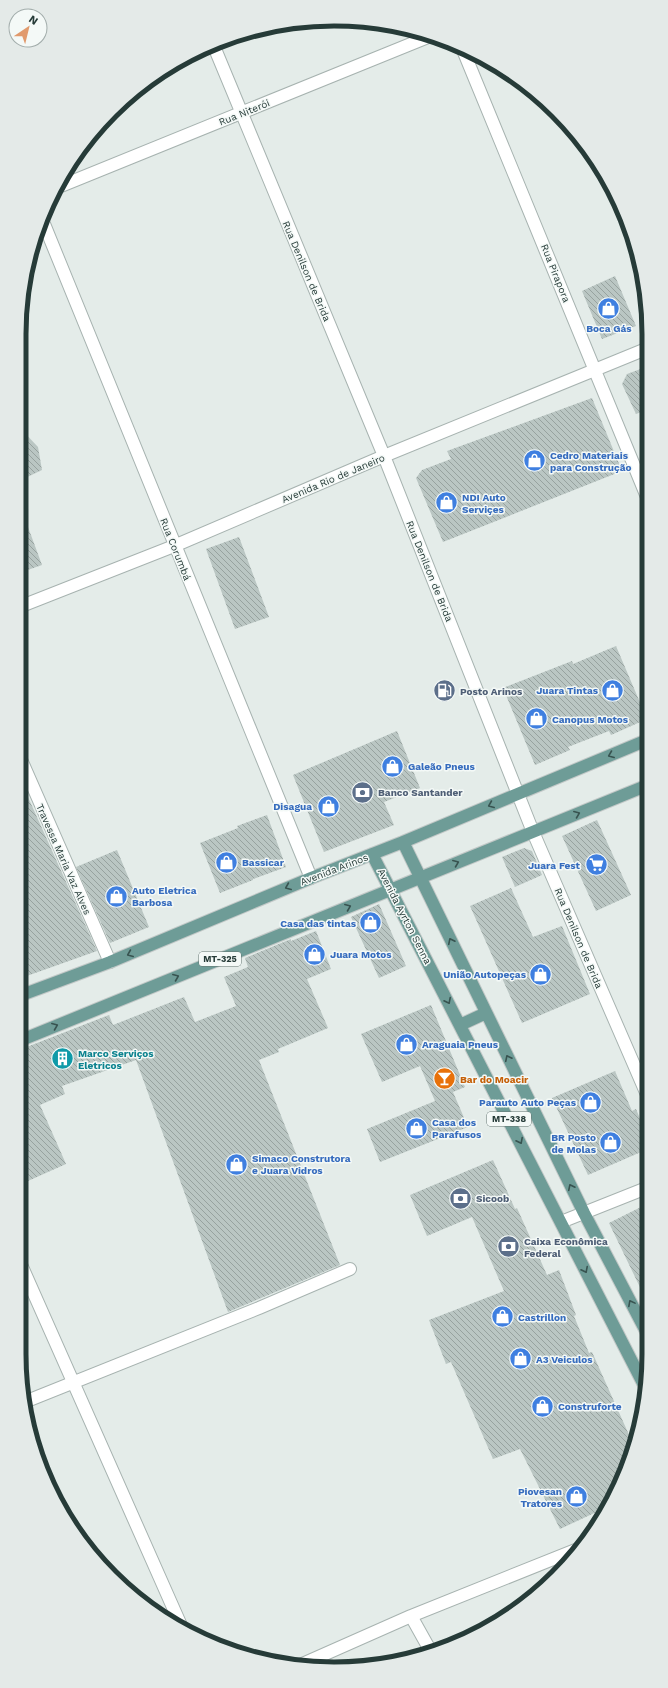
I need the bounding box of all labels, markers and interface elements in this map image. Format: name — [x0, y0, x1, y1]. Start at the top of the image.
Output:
north arrow — [8, 8, 48, 48]
text: N — [26, 13, 41, 28]
street label: Rua Niterói — [217, 97, 271, 128]
street label: Rua Denilson de Brida — [280, 219, 333, 323]
street label: Rua Pirapora — [539, 242, 572, 304]
shop icon: Boca Gás — [596, 295, 622, 321]
place label: Boca Gás — [586, 323, 632, 334]
shop icon: Cedro Materiais para Construção — [521, 448, 547, 474]
place label: Cedro Materiais para Construção — [550, 450, 631, 473]
street label: Avenida Rio de Janeiro — [280, 452, 386, 505]
shop icon: NDI Auto Serviçes — [434, 490, 460, 516]
place label: NDI Auto Serviçes — [462, 492, 506, 515]
street label: Rua Corumbá — [158, 516, 193, 582]
street label: Rua Denilson de Brida — [404, 519, 455, 624]
shop icon: Juara Tintas — [600, 677, 626, 703]
fuel station icon: Posto Arinos — [431, 678, 457, 704]
place label: Juara Tintas — [536, 685, 599, 696]
place label: Posto Arinos — [460, 686, 523, 697]
shop icon: Canopus Motos — [523, 706, 549, 732]
place label: Canopus Motos — [552, 714, 629, 725]
one-way arrow — [608, 750, 616, 758]
shop icon: Galeão Pneus — [379, 753, 405, 779]
place label: Galeão Pneus — [408, 761, 476, 772]
bank icon: Banco Santander — [349, 779, 375, 805]
place label: Banco Santander — [378, 787, 463, 798]
shop icon: Disagua — [315, 793, 341, 819]
one-way arrow — [488, 800, 495, 808]
place label: Disagua — [273, 801, 312, 812]
street label: Travessa Maria Vaz Alves — [34, 802, 93, 916]
one-way arrow — [573, 810, 580, 818]
shop icon: Bassicar — [214, 849, 240, 875]
street label: Avenida Arinos — [299, 852, 370, 887]
supermarket icon: Juara Fest — [583, 852, 609, 878]
place label: Bassicar — [242, 857, 285, 868]
one-way arrow — [453, 859, 460, 867]
place label: Juara Fest — [528, 860, 581, 871]
street label: Avenida Ayrton Senna — [376, 867, 434, 966]
shop icon: Auto Eletrica Barbosa — [103, 883, 129, 909]
one-way arrow — [285, 883, 292, 891]
place label: Auto Eletrica Barbosa — [132, 885, 197, 908]
street label: Rua Denilson de Brida — [552, 886, 605, 990]
one-way arrow — [344, 903, 351, 911]
shop icon: Casa das tintas — [358, 910, 384, 936]
place label: Casa das tintas — [280, 918, 357, 929]
one-way arrow — [448, 938, 456, 945]
shop icon: Juara Motos — [301, 941, 327, 967]
one-way arrow — [126, 949, 133, 957]
place label: Juara Motos — [330, 949, 392, 960]
road number: MT-325 — [199, 952, 241, 966]
shop icon: União Autopeças — [528, 961, 554, 987]
place label: União Autopeças — [443, 969, 527, 980]
one-way arrow — [172, 973, 179, 981]
one-way arrow — [443, 997, 451, 1004]
one-way arrow — [51, 1023, 59, 1031]
shop icon: Araguaia Pneus — [393, 1031, 419, 1057]
place label: Araguaia Pneus — [422, 1039, 499, 1050]
building icon: Marco Serviços Eletricos — [49, 1046, 75, 1072]
place label: Marco Serviços Eletricos — [78, 1048, 154, 1071]
one-way arrow — [505, 1054, 513, 1062]
bar icon: Bar do Moacir — [431, 1066, 457, 1092]
place label: Bar do Moacir — [460, 1074, 529, 1085]
shop icon: Parauto Auto Peças — [578, 1089, 604, 1115]
place label: Parauto Auto Peças — [479, 1097, 577, 1108]
road number: MT-338 — [487, 1112, 531, 1126]
shop icon: Casa dos Parafusos — [404, 1115, 430, 1141]
place label: Casa dos Parafusos — [432, 1117, 482, 1140]
shop icon: BR Posto de Molas — [598, 1130, 624, 1156]
place label: BR Posto de Molas — [551, 1132, 597, 1155]
one-way arrow — [515, 1137, 523, 1145]
shop icon: Simaco Construtora e Juara Vidros — [223, 1151, 249, 1177]
place label: Simaco Construtora e Juara Vidros — [252, 1153, 351, 1176]
one-way arrow — [569, 1184, 576, 1191]
bank icon: Sicoob — [447, 1185, 473, 1211]
place label: Sicoob — [476, 1193, 509, 1204]
bank icon: Caixa Econômica Federal — [496, 1234, 522, 1260]
place label: Caixa Econômica Federal — [524, 1236, 608, 1259]
one-way arrow — [580, 1266, 588, 1273]
one-way arrow — [628, 1300, 636, 1307]
shop icon: Castrillon — [489, 1304, 515, 1330]
place label: Castrillon — [518, 1312, 566, 1323]
shop icon: A3 Veiculos — [508, 1346, 534, 1372]
place label: A3 Veiculos — [536, 1354, 593, 1365]
shop icon: Construforte — [529, 1393, 555, 1419]
place label: Construforte — [558, 1401, 622, 1412]
shop icon: Piovesan Tratores — [564, 1484, 590, 1510]
place label: Piovesan Tratores — [518, 1486, 563, 1509]

